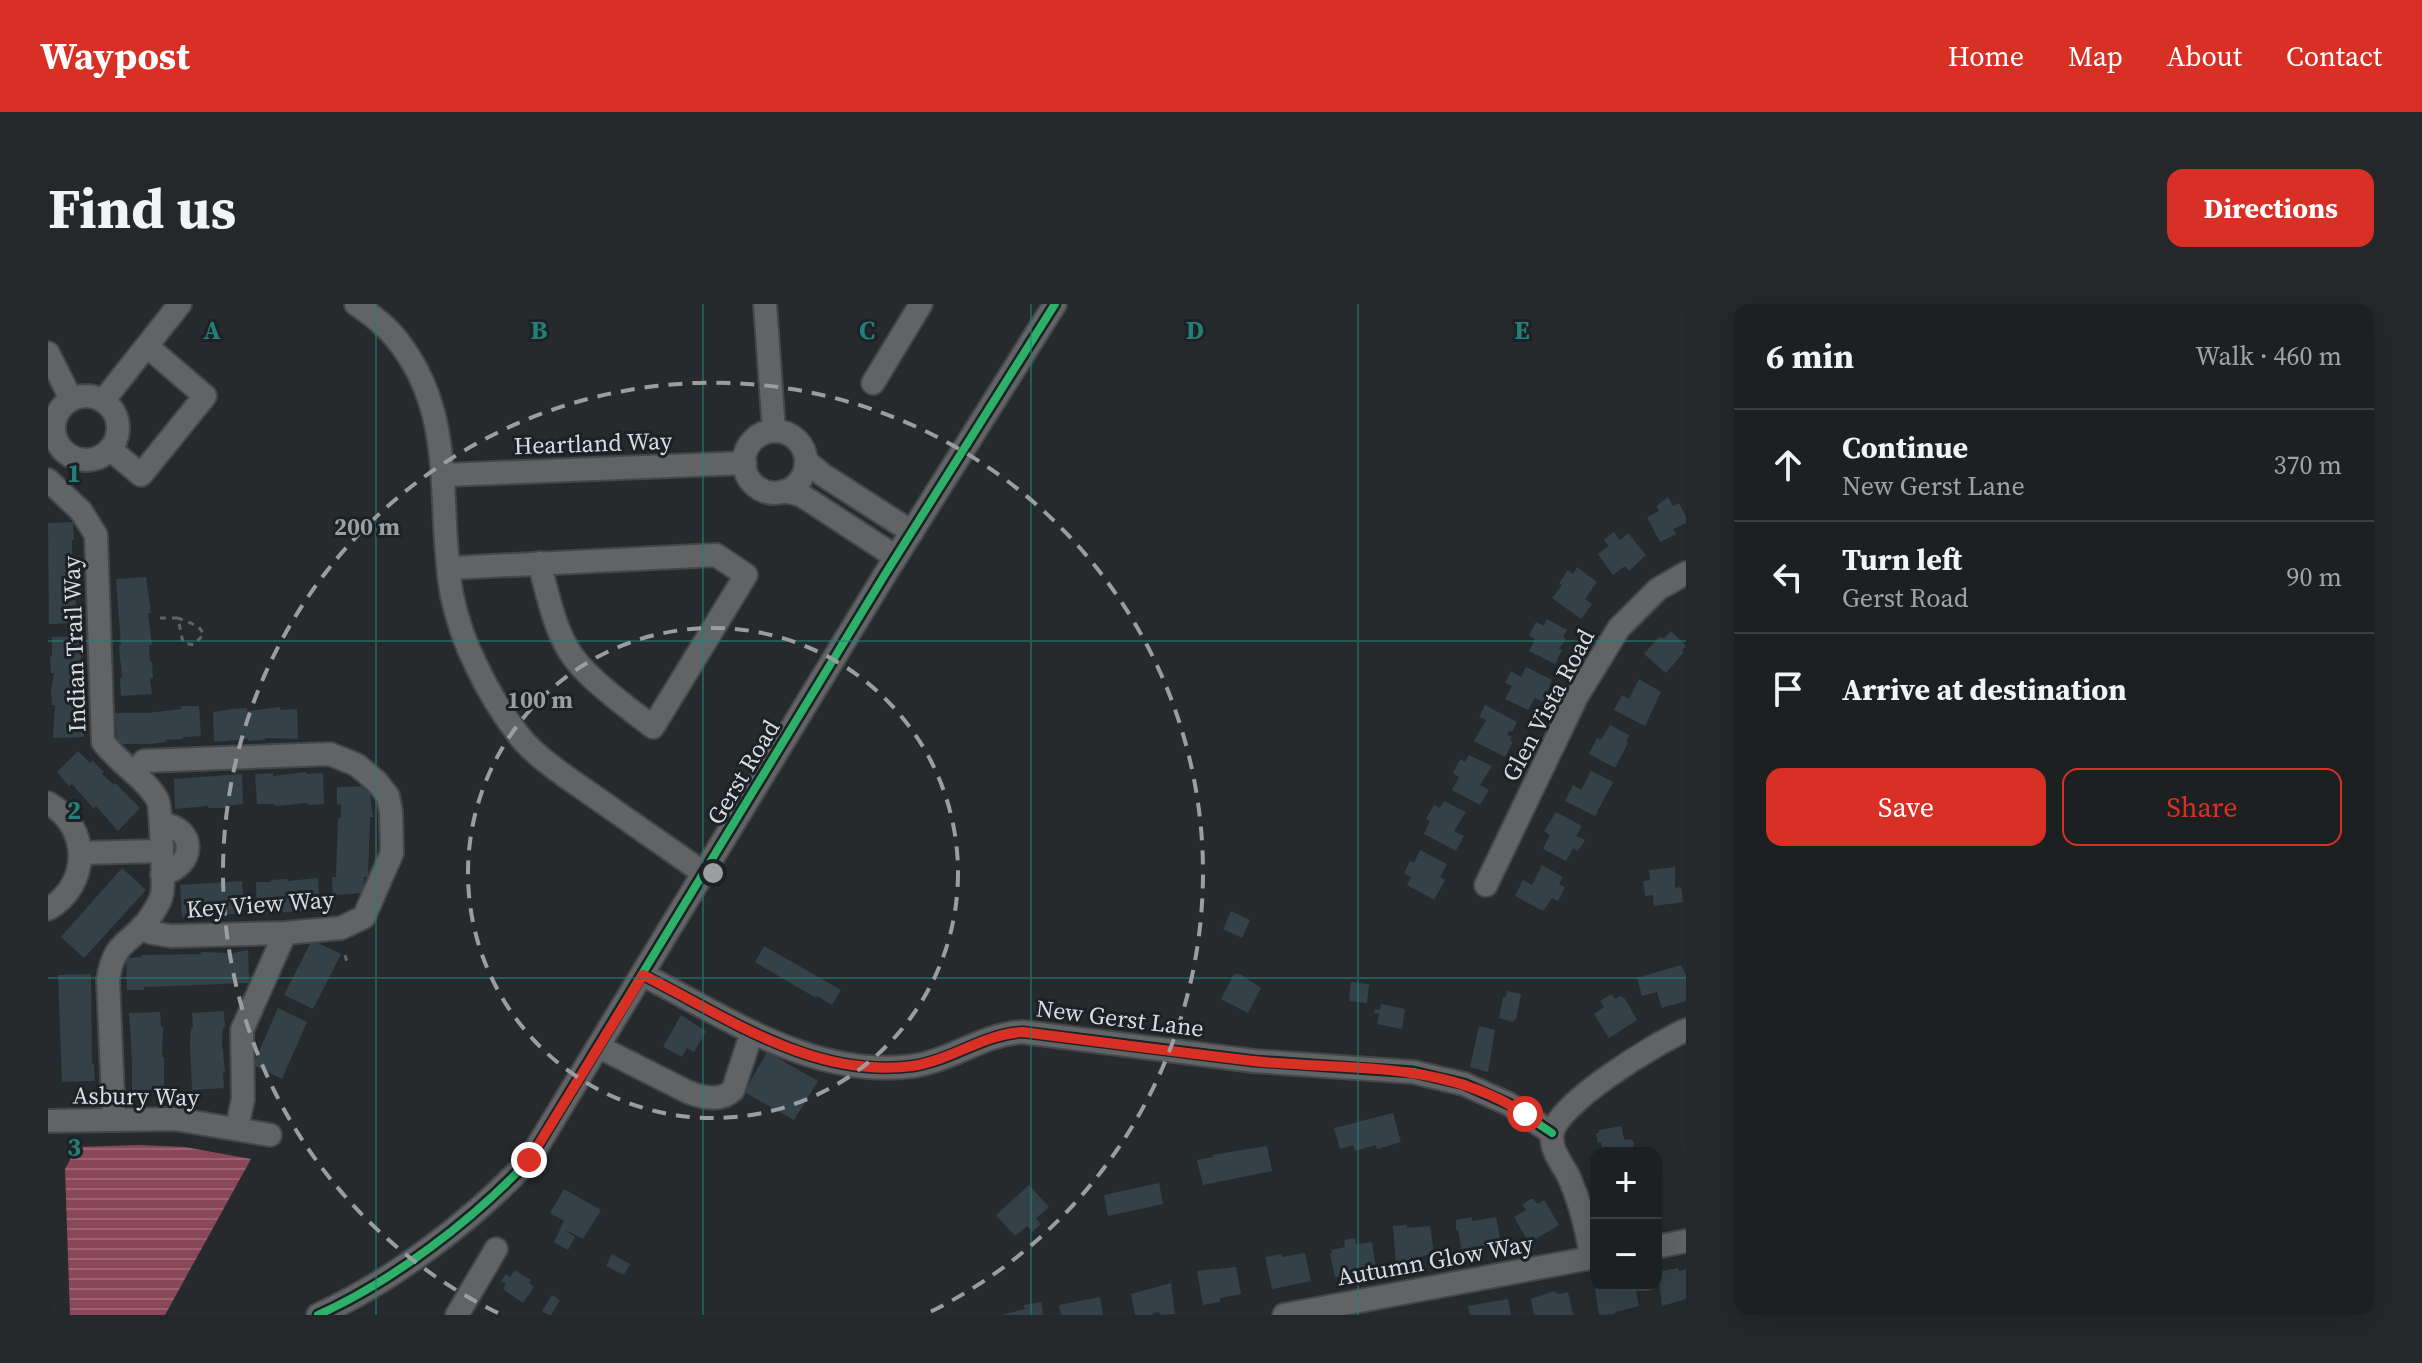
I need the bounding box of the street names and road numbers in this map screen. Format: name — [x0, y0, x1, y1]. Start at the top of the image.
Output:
street label: Heartland Way — [513, 424, 674, 462]
street label: Indian Trail Way — [54, 554, 94, 733]
street label: Glen Vista Road — [1494, 623, 1602, 787]
street label: Gerst Road — [699, 713, 787, 831]
street label: Key View Way — [185, 882, 336, 926]
street label: New Gerst Lane — [1034, 991, 1206, 1045]
street label: Asbury Way — [72, 1078, 200, 1114]
street label: Autumn Glow Way — [1334, 1226, 1536, 1293]

